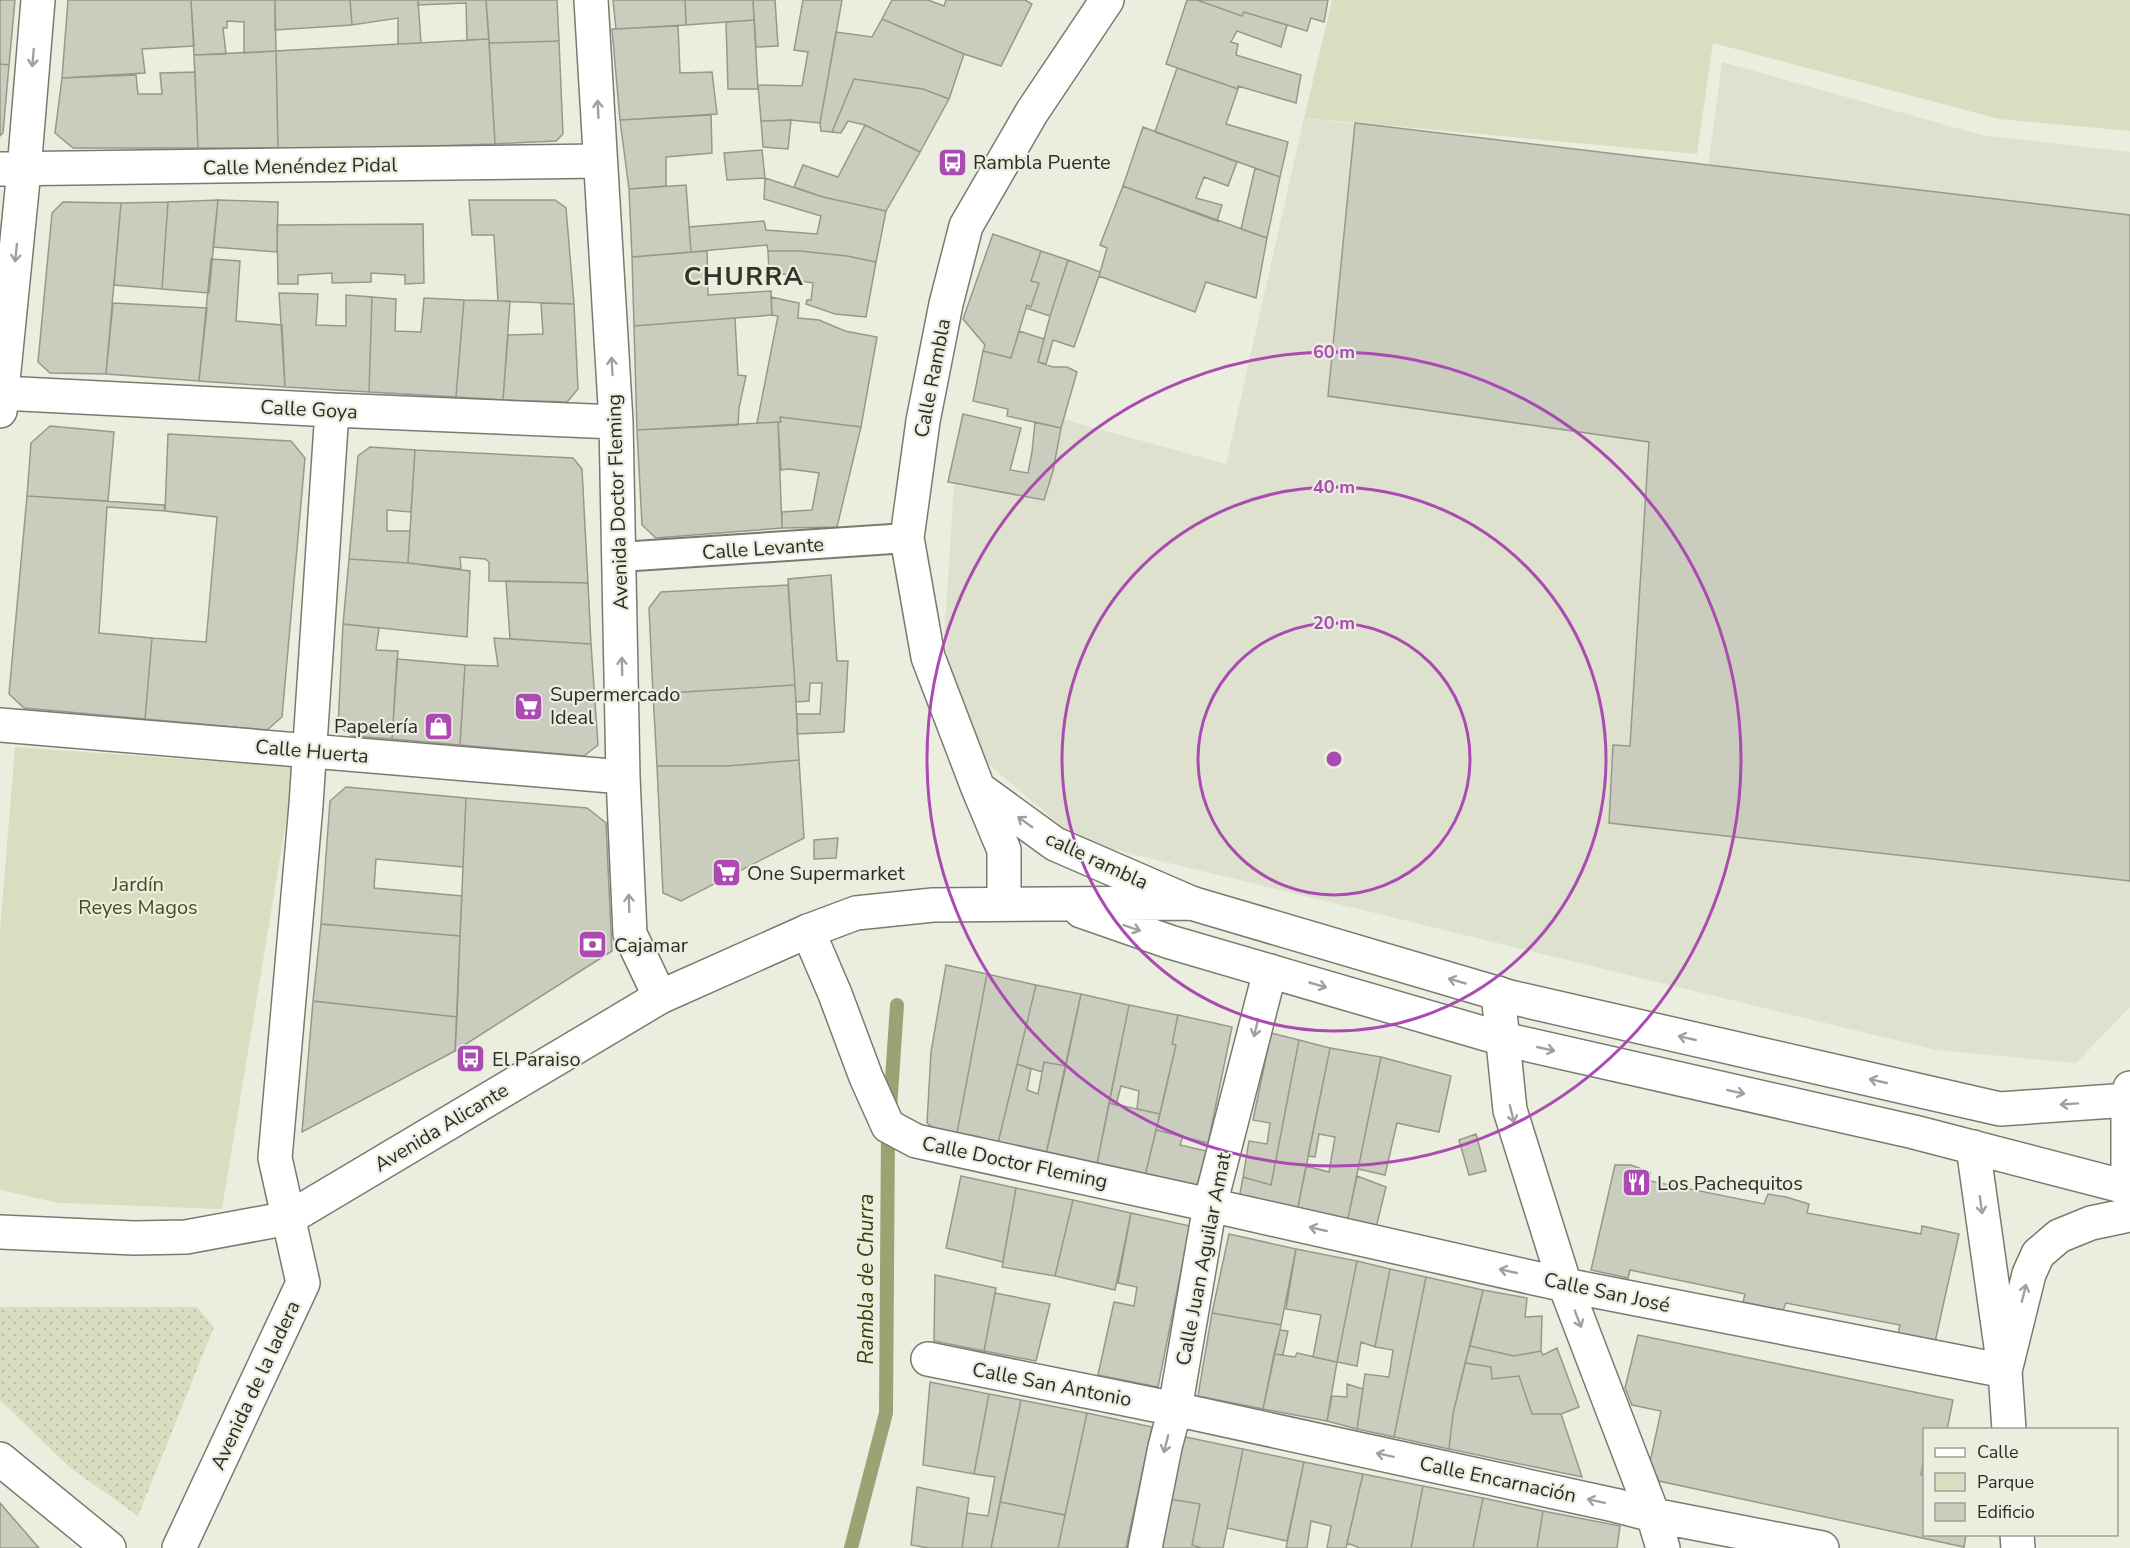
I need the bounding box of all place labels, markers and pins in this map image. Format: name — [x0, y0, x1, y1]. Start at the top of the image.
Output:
bus stop icon: Rambla Puente — [936, 146, 968, 178]
place label: Rambla Puente — [973, 149, 1111, 176]
place label: Supermercado Ideal — [550, 681, 680, 731]
supermarket icon: Supermercado Ideal — [513, 690, 545, 722]
shop icon: Papelería — [423, 710, 455, 742]
place label: Papelería — [334, 713, 418, 740]
centre of rings — [1324, 749, 1344, 769]
supermarket icon: One Supermarket — [710, 857, 742, 889]
place label: One Supermarket — [747, 860, 906, 887]
bank icon: Cajamar — [577, 929, 609, 961]
place label: Cajamar — [614, 932, 688, 959]
bus stop icon: El Paraiso — [455, 1043, 487, 1075]
place label: El Paraiso — [492, 1046, 581, 1073]
restaurant icon: Los Pachequitos — [1620, 1167, 1652, 1199]
place label: Los Pachequitos — [1657, 1170, 1803, 1197]

